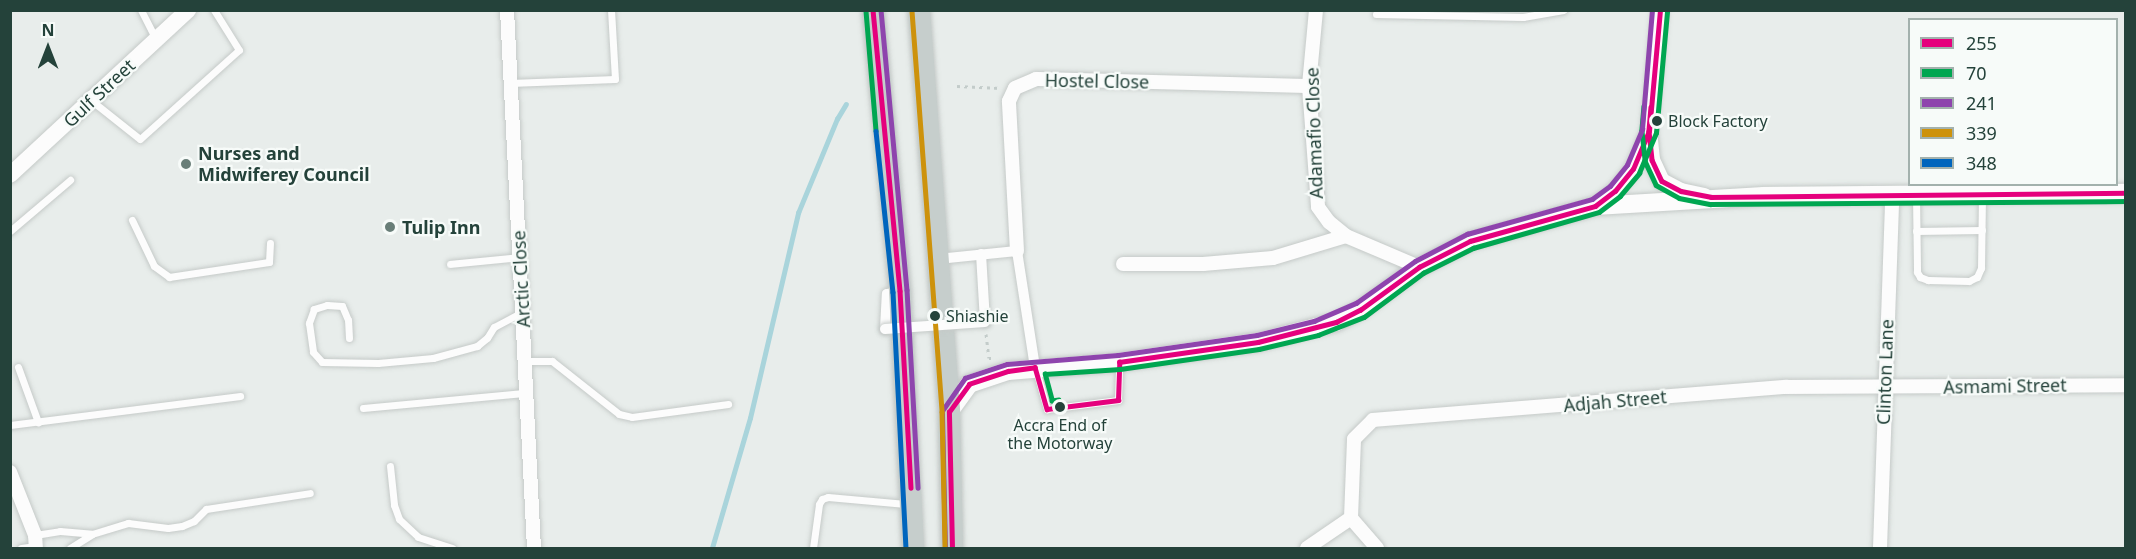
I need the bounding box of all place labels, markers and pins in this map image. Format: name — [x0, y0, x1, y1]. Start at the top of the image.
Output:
place label: Block Factory — [1668, 111, 1768, 131]
marker: Block Factory — [1651, 115, 1663, 127]
place label: Nurses and Midwiferey Council — [198, 143, 370, 186]
marker: Nurses and Midwiferey Council — [179, 157, 193, 171]
place label: Tulip Inn — [402, 216, 480, 238]
marker: Tulip Inn — [383, 220, 397, 234]
place label: Shiashie — [946, 306, 1008, 326]
marker: Shiashie — [929, 310, 941, 322]
marker: Accra End of the Motorway — [1054, 401, 1066, 413]
place label: Accra End of the Motorway — [1008, 415, 1112, 453]

